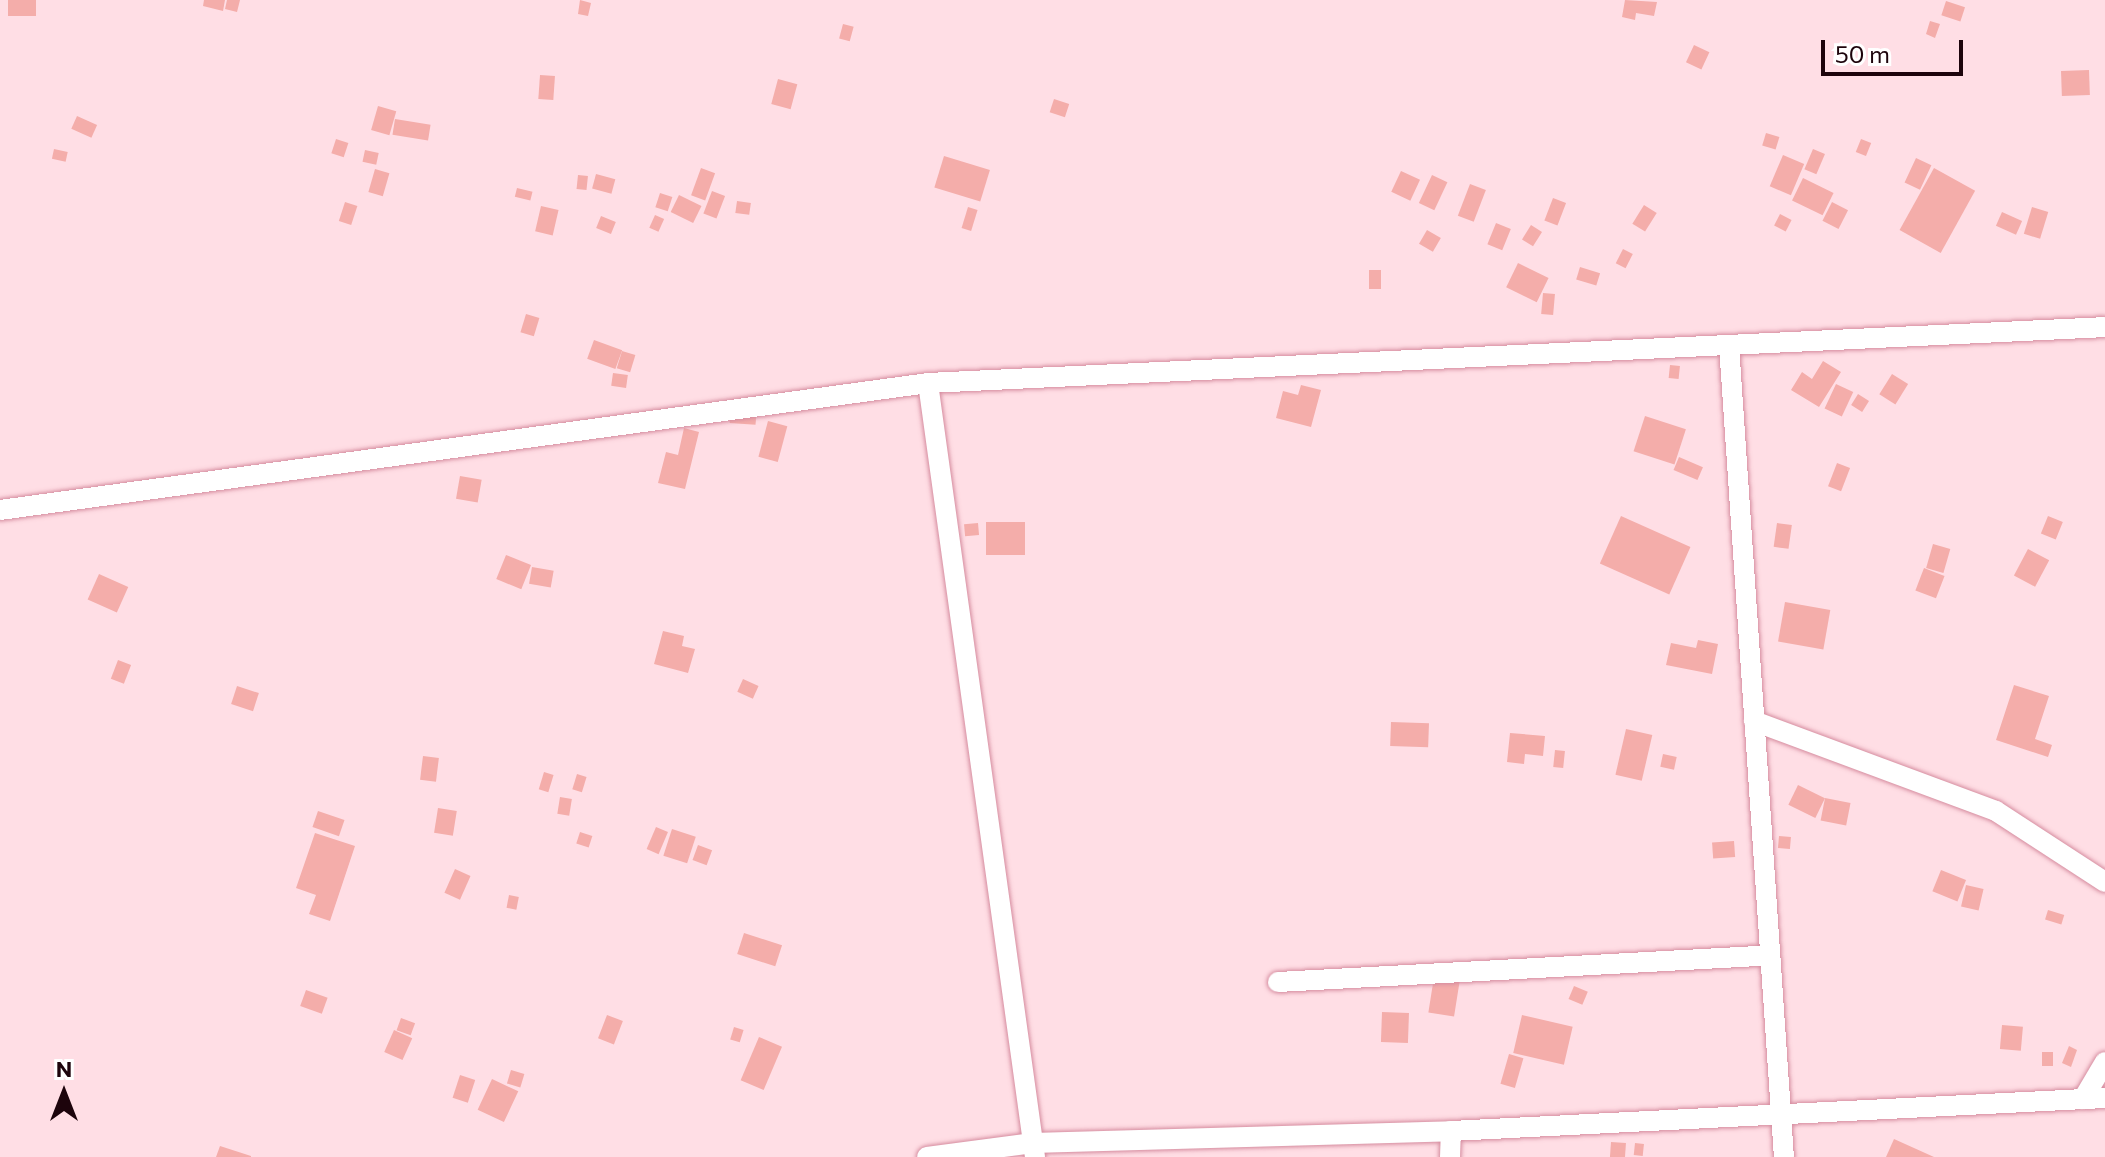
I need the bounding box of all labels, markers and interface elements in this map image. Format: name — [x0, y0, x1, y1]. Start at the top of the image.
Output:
scale bar — [1825, 24, 1967, 74]
text: 50 m — [1835, 39, 1890, 68]
north arrow — [24, 1053, 104, 1133]
text: N — [56, 1055, 72, 1082]

